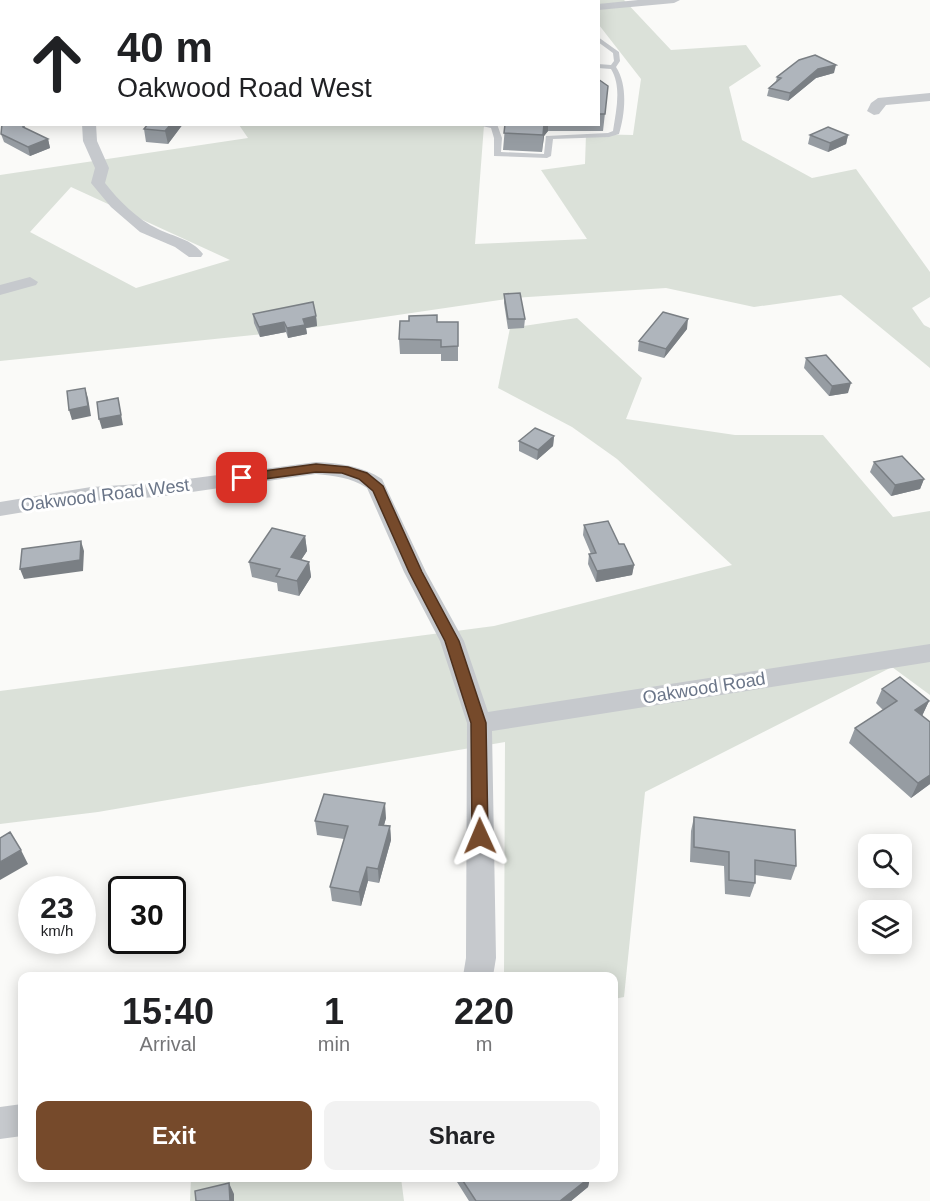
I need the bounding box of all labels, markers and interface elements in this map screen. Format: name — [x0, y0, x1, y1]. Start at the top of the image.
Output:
icon: ahead — [18, 24, 96, 102]
text: 40 m — [117, 24, 213, 71]
text: Oakwood Road West — [117, 73, 372, 103]
pin — [216, 452, 267, 503]
icon: arrive — [225, 461, 258, 494]
street label: Oakwood Road West — [20, 475, 190, 515]
street label: Oakwood Road — [641, 668, 767, 708]
position arrow — [448, 804, 512, 868]
map controls — [858, 834, 912, 954]
button: search — [858, 834, 912, 888]
speed limit sign: 30 — [108, 876, 186, 954]
text: 23 — [40, 891, 74, 924]
button: layers — [858, 900, 912, 954]
text: km/h — [41, 922, 73, 939]
text: 15:40 — [122, 991, 214, 1032]
text: 1 — [324, 991, 344, 1032]
text: 220 — [454, 991, 514, 1032]
text: Arrival — [140, 1033, 196, 1055]
text: min — [318, 1033, 350, 1055]
text: m — [476, 1033, 492, 1055]
button: Exit — [36, 1101, 312, 1170]
button: Share — [324, 1101, 600, 1170]

